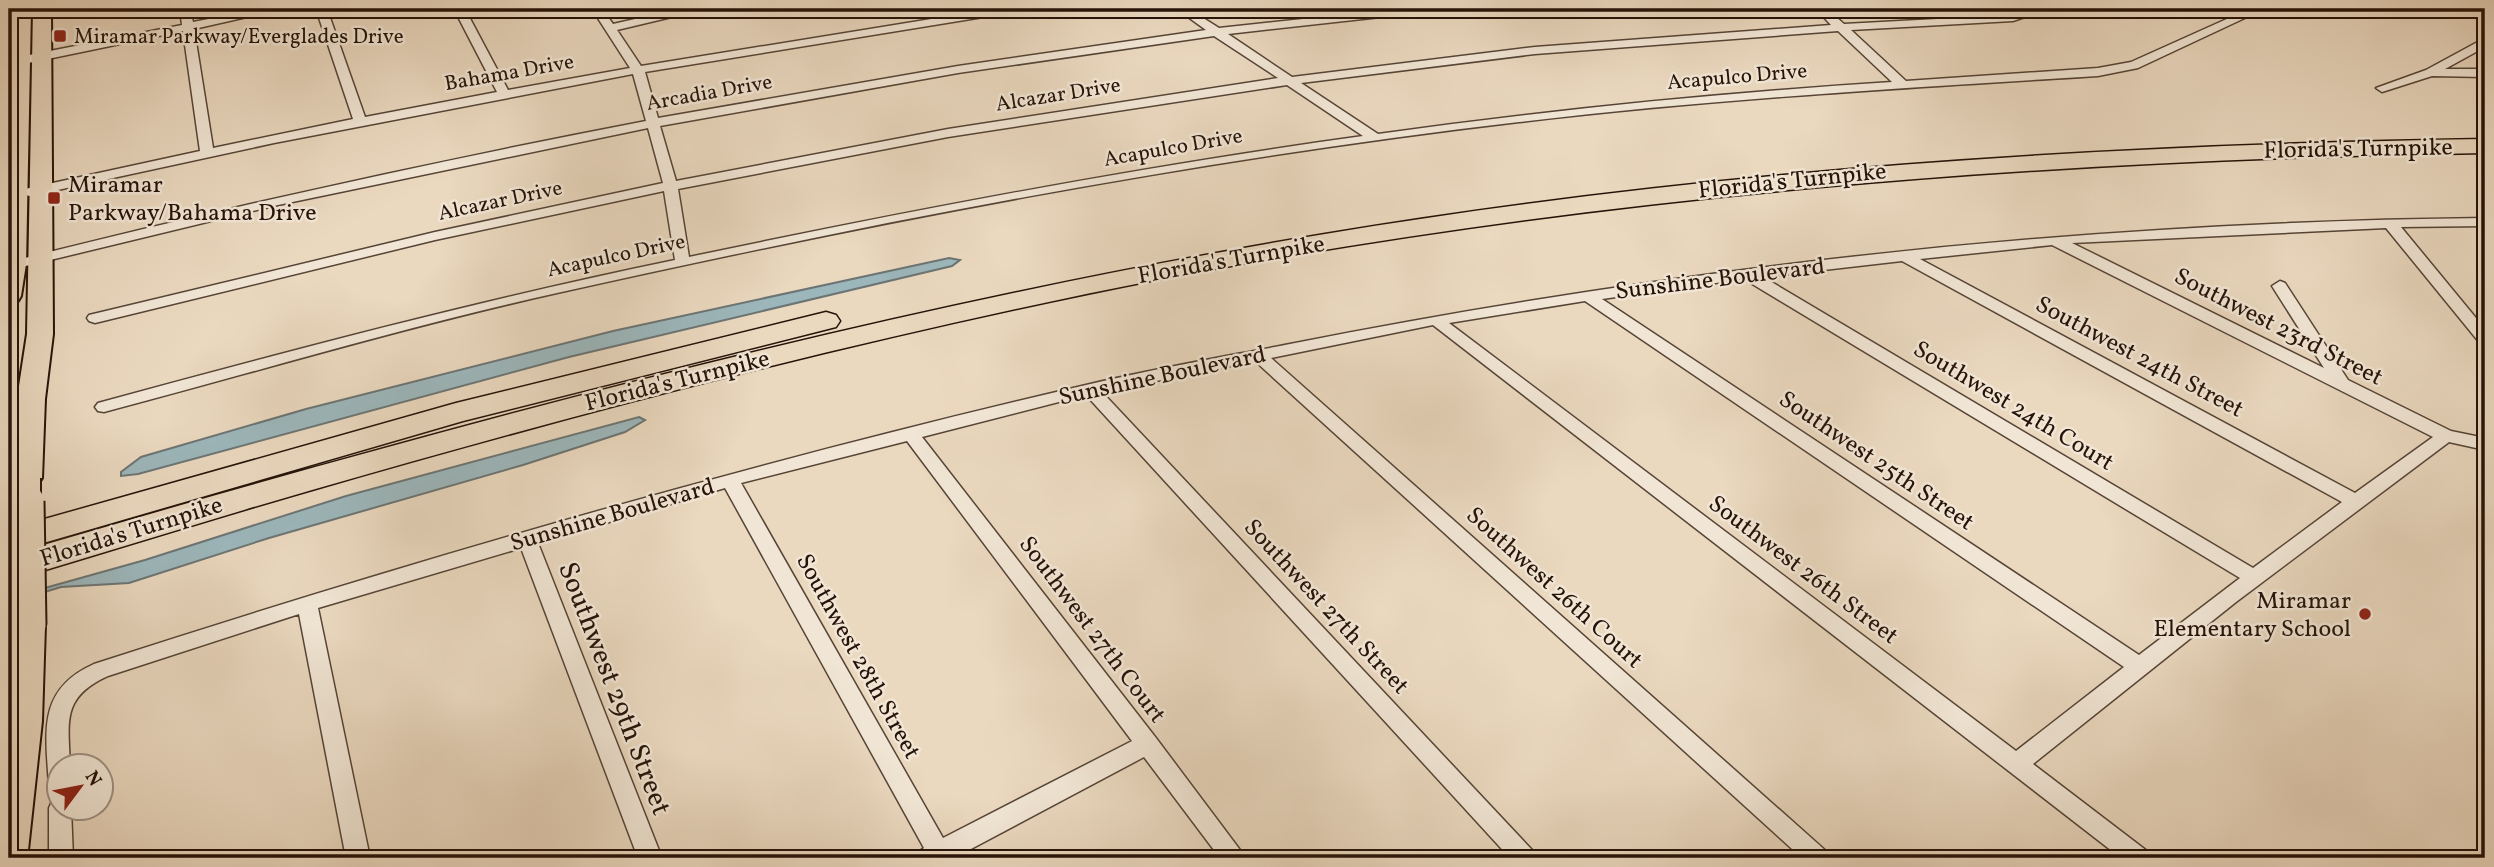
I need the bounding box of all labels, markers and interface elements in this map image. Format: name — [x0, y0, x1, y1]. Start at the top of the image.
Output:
place label: Miramar Parkway/Everglades Drive — [74, 23, 404, 52]
marker: Miramar Parkway/Everglades Drive — [52, 28, 68, 44]
street label: Bahama Drive — [442, 48, 576, 99]
street label: Acapulco Drive — [1666, 57, 1808, 98]
street label: Arcadia Drive — [644, 68, 775, 119]
street label: Alcazar Drive — [994, 71, 1123, 120]
street label: Acapulco Drive — [1102, 122, 1245, 175]
street label: Florida's Turnpike — [2263, 131, 2453, 169]
street label: Florida's Turnpike — [1696, 155, 1888, 209]
place label: Miramar Parkway/Bahama Drive — [68, 169, 317, 231]
street label: Alcazar Drive — [436, 174, 565, 229]
marker: Miramar Parkway/Bahama Drive — [46, 190, 62, 206]
street label: Acapulco Drive — [545, 228, 688, 285]
street label: Florida's Turnpike — [1135, 228, 1328, 294]
street label: Sunshine Boulevard — [1613, 250, 1827, 310]
street label: Southwest 23rd Street — [2168, 260, 2388, 395]
street label: Southwest 24th Street — [2029, 288, 2249, 427]
street label: Southwest 24th Court — [1906, 333, 2120, 480]
street label: Sunshine Boulevard — [1056, 338, 1269, 416]
street label: Florida's Turnpike — [581, 343, 774, 421]
street label: Southwest 25th Street — [1771, 383, 1980, 540]
street label: Sunshine Boulevard — [506, 470, 719, 561]
street label: Southwest 26th Street — [1701, 488, 1905, 653]
street label: Florida's Turnpike — [36, 489, 227, 577]
street label: Southwest 26th Court — [1458, 500, 1650, 677]
street label: Southwest 27th Street — [1235, 512, 1416, 703]
street label: Southwest 27th Court — [1010, 530, 1173, 731]
street label: Southwest 28th Street — [787, 548, 928, 766]
street label: Southwest 29th Street — [547, 557, 680, 821]
place label: Miramar Elementary School — [2153, 585, 2351, 647]
marker: Miramar Elementary School — [2357, 606, 2373, 622]
north arrow — [46, 752, 116, 822]
text: N — [78, 766, 108, 792]

